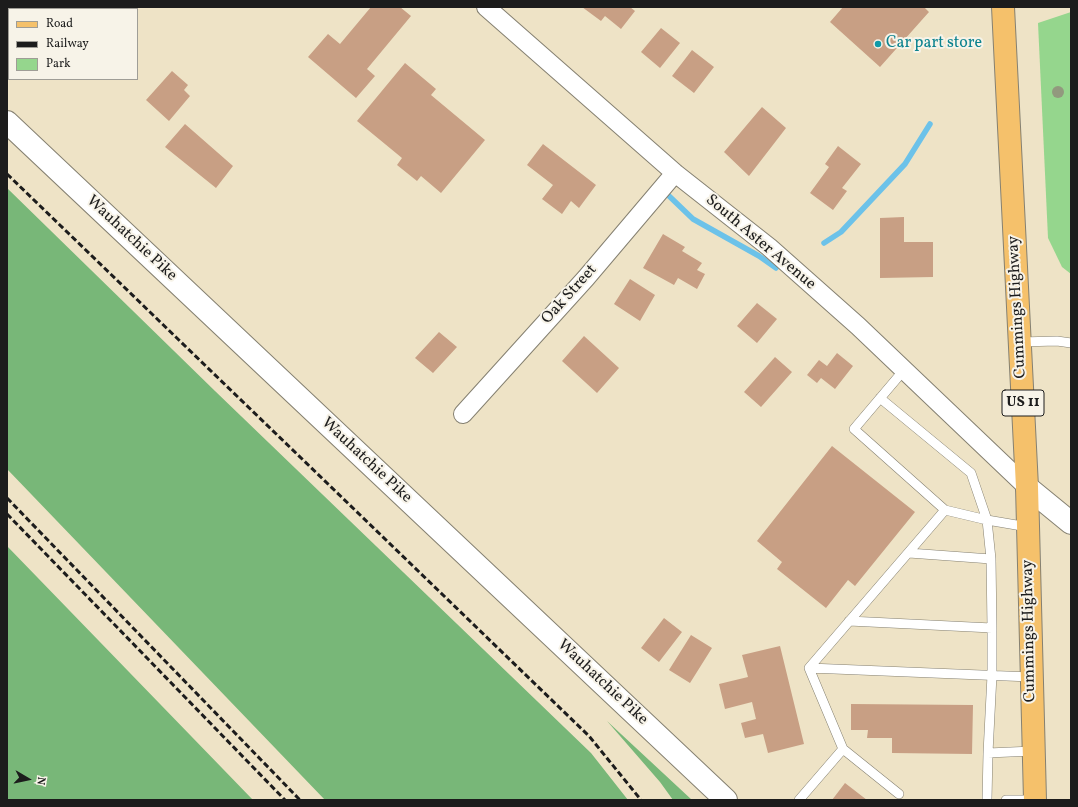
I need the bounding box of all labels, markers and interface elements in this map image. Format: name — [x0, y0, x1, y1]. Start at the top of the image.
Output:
legend — [8, 8, 138, 80]
text: Road — [46, 16, 73, 32]
place label: Car part store — [886, 34, 982, 54]
text: Railway — [46, 36, 89, 52]
marker: Car part store — [873, 39, 883, 49]
text: Park — [46, 56, 71, 72]
street label: South Aster Avenue — [701, 191, 819, 295]
street label: Wauhatchie Pike — [82, 192, 180, 286]
street label: Cummings Highway — [1005, 235, 1031, 379]
street label: Oak Street — [538, 261, 602, 329]
road number: US 11 — [1002, 390, 1044, 416]
street label: Wauhatchie Pike — [317, 414, 415, 508]
street label: Cummings Highway — [1019, 559, 1041, 703]
street label: Wauhatchie Pike — [553, 636, 651, 730]
north arrow — [8, 759, 48, 799]
text: N — [32, 776, 48, 786]

